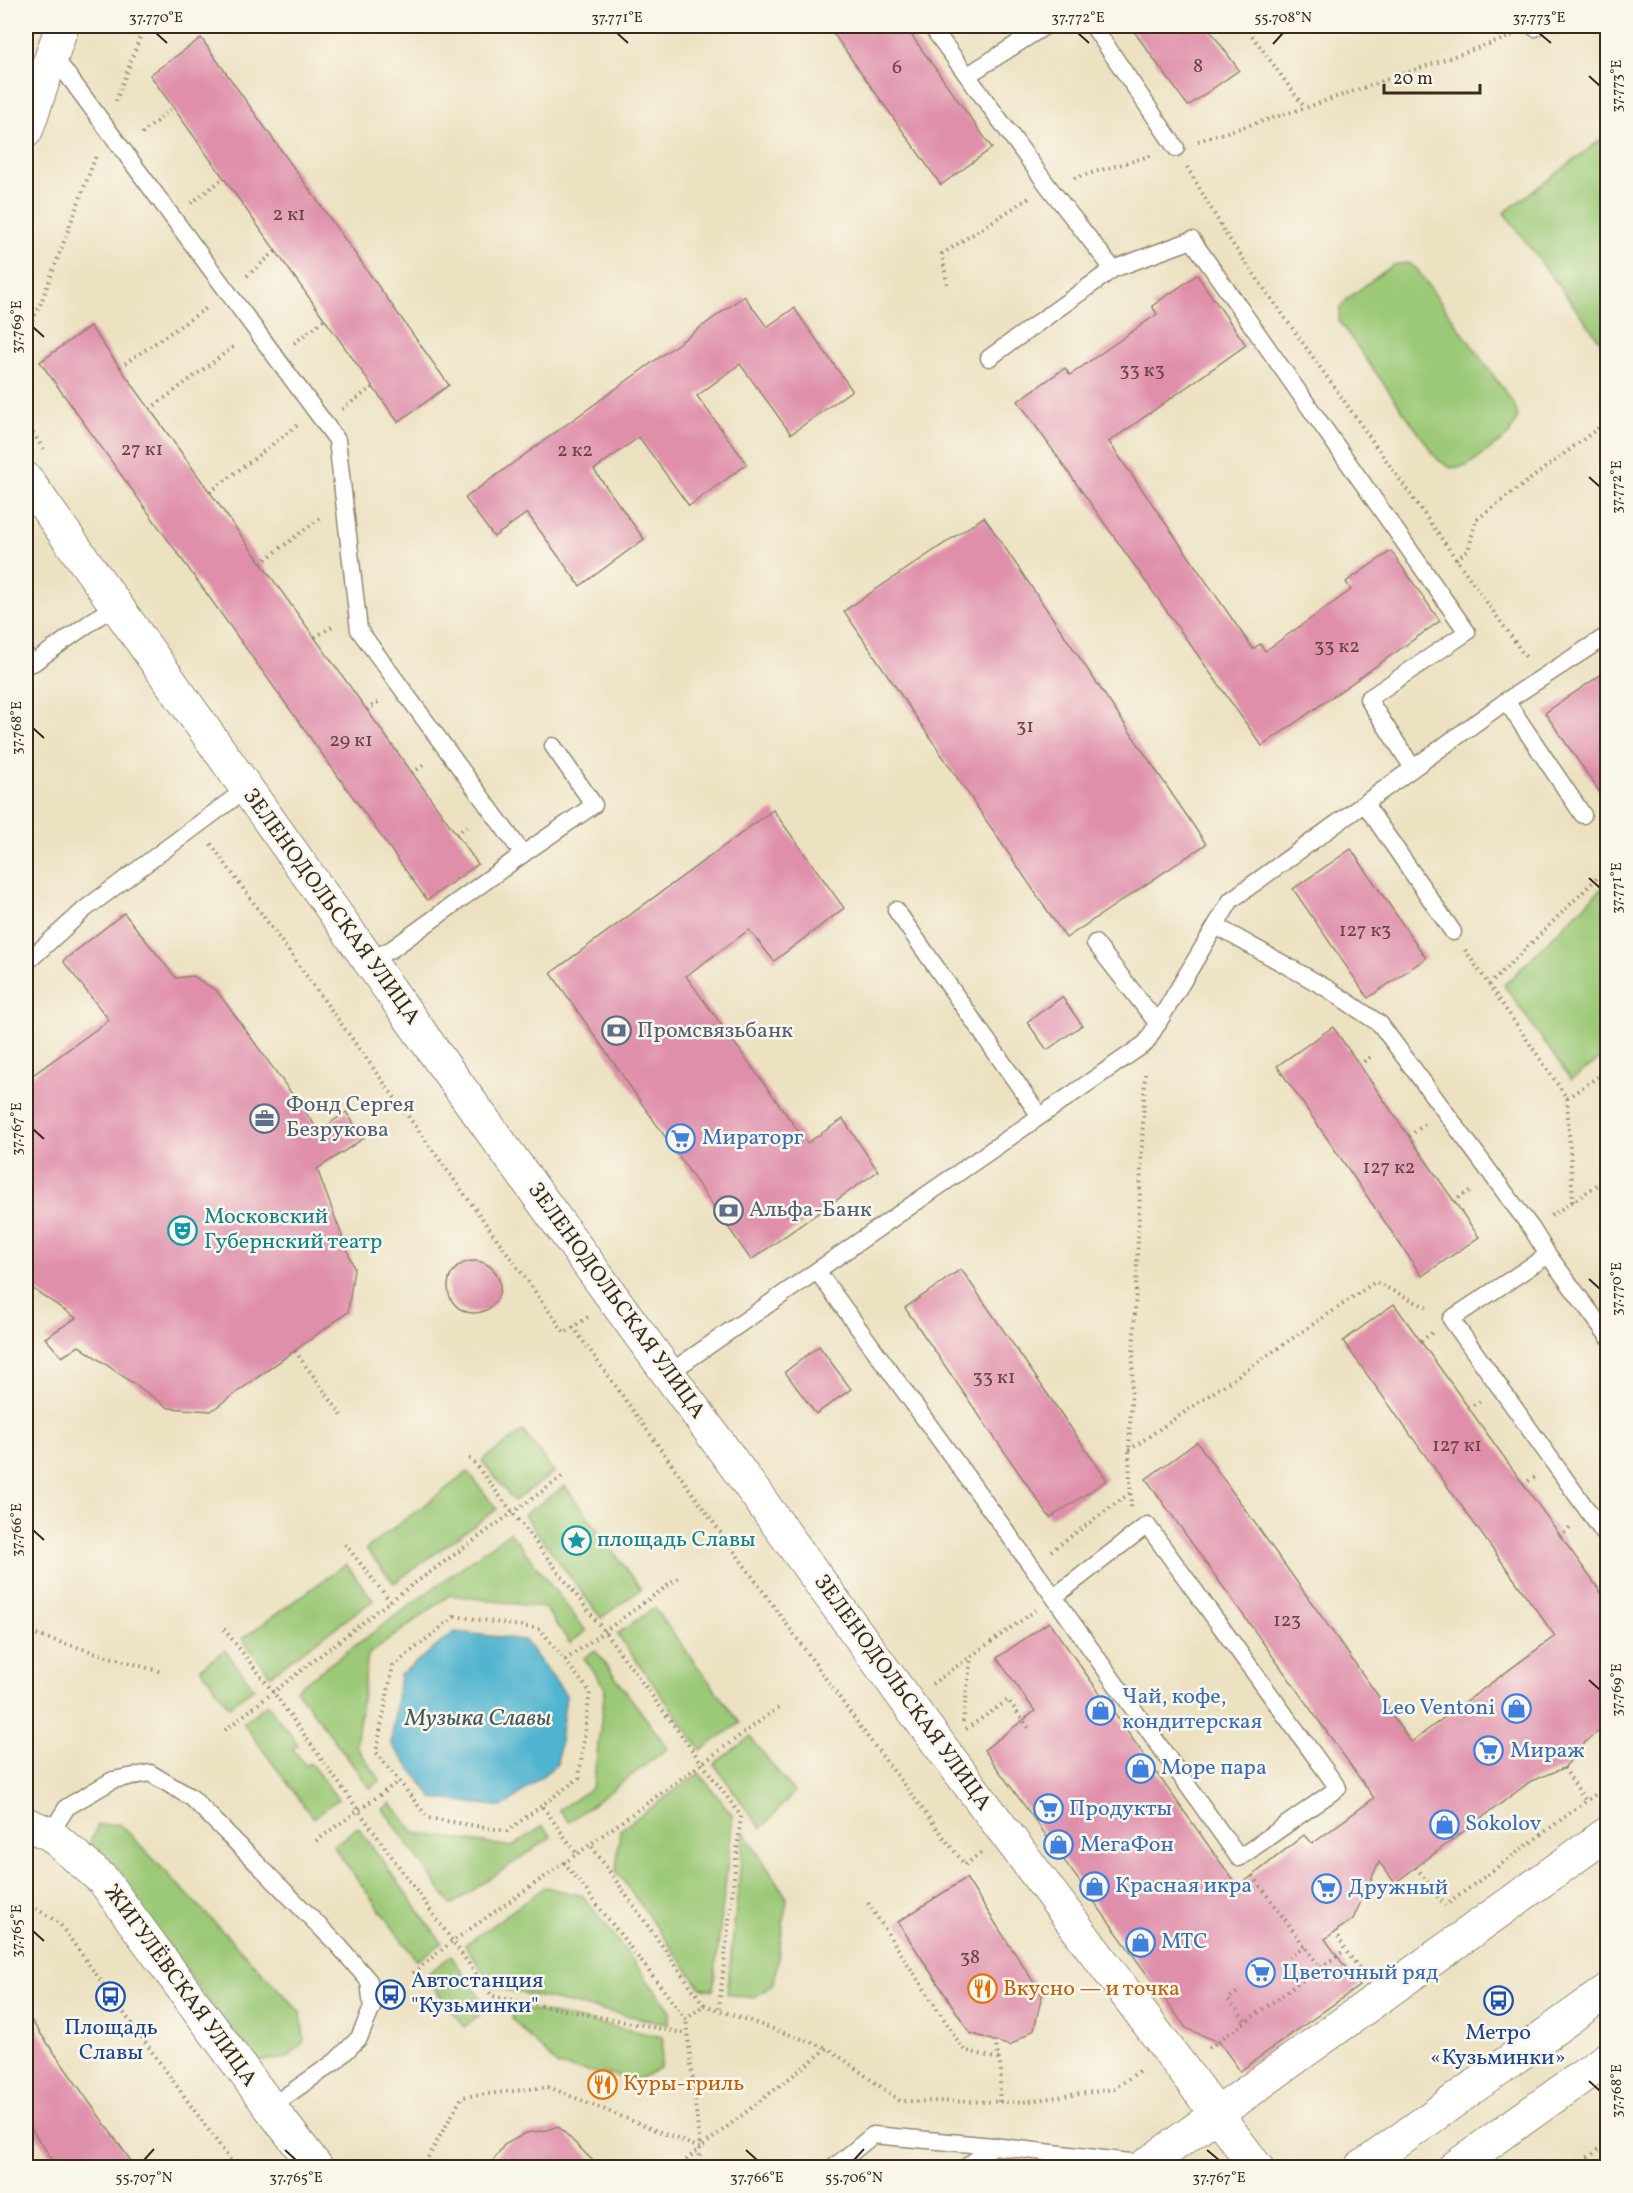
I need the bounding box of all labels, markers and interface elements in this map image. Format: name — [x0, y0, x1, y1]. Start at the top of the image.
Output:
text: 37.770°E — [129, 8, 183, 29]
text: 37.771°E — [591, 8, 643, 29]
text: 37.772°E — [1051, 8, 1105, 29]
text: 55.708°N — [1254, 8, 1312, 29]
text: 37.773°E — [1512, 8, 1566, 29]
house number: 8 — [1193, 53, 1203, 81]
house number: 6 — [892, 54, 902, 82]
scale bar — [1384, 57, 1480, 95]
text: 37.773°E — [1607, 59, 1628, 113]
text: 20 m — [1393, 67, 1433, 92]
house number: 2 к1 — [272, 201, 306, 229]
text: 37.769°E — [7, 300, 28, 354]
house number: 33 к3 — [1119, 357, 1165, 385]
house number: 27 к1 — [121, 436, 163, 464]
house number: 2 к2 — [557, 437, 593, 465]
text: 37.772°E — [1607, 460, 1628, 514]
house number: 33 к2 — [1314, 633, 1360, 661]
text: 37.768°E — [7, 701, 28, 755]
house number: 31 — [1016, 713, 1034, 741]
house number: 29 к1 — [329, 727, 373, 755]
street label: ЗЕЛЕНОДОЛЬСКАЯ УЛИЦА — [235, 782, 427, 1032]
text: 37.771°E — [1607, 862, 1628, 914]
house number: 127 к3 — [1339, 917, 1391, 945]
bank icon: Промсвязьбанк — [600, 1015, 632, 1047]
place label: Промсвязьбанк — [637, 1016, 793, 1047]
place label: Фонд Сергея Безрукова — [286, 1090, 414, 1146]
text: 37.767°E — [7, 1102, 28, 1156]
office icon: Фонд Сергея Безрукова — [249, 1102, 281, 1134]
supermarket icon: Мираторг — [665, 1122, 697, 1154]
place label: Мираторг — [702, 1123, 804, 1154]
house number: 127 к2 — [1362, 1154, 1416, 1182]
street label: ЗЕЛЕНОДОЛЬСКАЯ УЛИЦА — [520, 1176, 712, 1426]
bank icon: Альфа-Банк — [712, 1194, 744, 1226]
place label: Альфа-Банк — [749, 1195, 872, 1226]
place label: Московский Губернский театр — [204, 1202, 382, 1258]
theatre icon: Московский Губернский театр — [167, 1214, 199, 1246]
text: 37.770°E — [1607, 1262, 1628, 1316]
house number: 33 к1 — [973, 1364, 1015, 1392]
house number: 127 к1 — [1432, 1432, 1482, 1460]
text: 37.766°E — [7, 1503, 28, 1557]
place icon: площадь Славы — [560, 1524, 592, 1556]
place label: площадь Славы — [597, 1525, 756, 1556]
street label: ЗЕЛЕНОДОЛЬСКАЯ УЛИЦА — [806, 1568, 998, 1818]
house number: 123 — [1273, 1607, 1301, 1635]
text: 37.769°E — [1607, 1663, 1628, 1717]
place label: Чай, кофе, кондитерская — [1122, 1682, 1262, 1738]
shop icon: Leo Ventoni — [1500, 1692, 1532, 1724]
place label: Leo Ventoni — [1381, 1693, 1495, 1724]
shop icon: Чай, кофе, кондитерская — [1085, 1694, 1117, 1726]
water label: Музыка Славы — [404, 1702, 551, 1736]
supermarket icon: Мираж — [1473, 1735, 1505, 1767]
place label: Мираж — [1510, 1736, 1585, 1767]
shop icon: Море пара — [1124, 1752, 1156, 1784]
place label: Море пара — [1161, 1753, 1267, 1784]
supermarket icon: Продукты — [1032, 1793, 1064, 1825]
place label: Продукты — [1069, 1794, 1172, 1825]
shop icon: Sokolov — [1428, 1808, 1460, 1840]
place label: Sokolov — [1465, 1809, 1542, 1840]
shop icon: МегаФон — [1043, 1829, 1075, 1861]
place label: МегаФон — [1080, 1830, 1174, 1861]
shop icon: Красная икра — [1078, 1870, 1110, 1902]
place label: Красная икра — [1115, 1871, 1252, 1902]
supermarket icon: Дружный — [1311, 1872, 1343, 1904]
place label: Дружный — [1348, 1873, 1448, 1904]
street label: ЖИГУЛЁВСКАЯ УЛИЦА — [96, 1878, 264, 2094]
text: 37.765°E — [7, 1904, 28, 1958]
shop icon: МТС — [1124, 1926, 1156, 1958]
place label: МТС — [1161, 1927, 1208, 1958]
house number: 38 — [960, 1944, 980, 1972]
supermarket icon: Цветочный ряд — [1245, 1957, 1277, 1989]
place label: Цветочный ряд — [1282, 1958, 1439, 1989]
place label: Автостанция "Кузьминки" — [411, 1966, 543, 2022]
restaurant icon: Вкусно — и точка — [966, 1973, 998, 2005]
place label: Вкусно — и точка — [1003, 1974, 1180, 2005]
bus stop icon: Автостанция "Кузьминки" — [374, 1978, 406, 2010]
bus stop icon: Площадь Славы — [95, 1980, 127, 2012]
bus stop icon: Метро «Кузьминки» — [1482, 1985, 1514, 2017]
place label: Площадь Славы — [64, 2013, 158, 2069]
place label: Метро «Кузьминки» — [1430, 2018, 1566, 2074]
text: 37.768°E — [1607, 2064, 1628, 2118]
restaurant icon: Куры-гриль — [586, 2068, 618, 2100]
place label: Куры-гриль — [623, 2069, 744, 2100]
text: 55.707°N — [115, 2168, 173, 2189]
text: 37.765°E — [269, 2168, 323, 2189]
text: 37.766°E — [730, 2168, 784, 2189]
text: 55.706°N — [825, 2168, 883, 2189]
text: 37.767°E — [1192, 2168, 1246, 2189]

